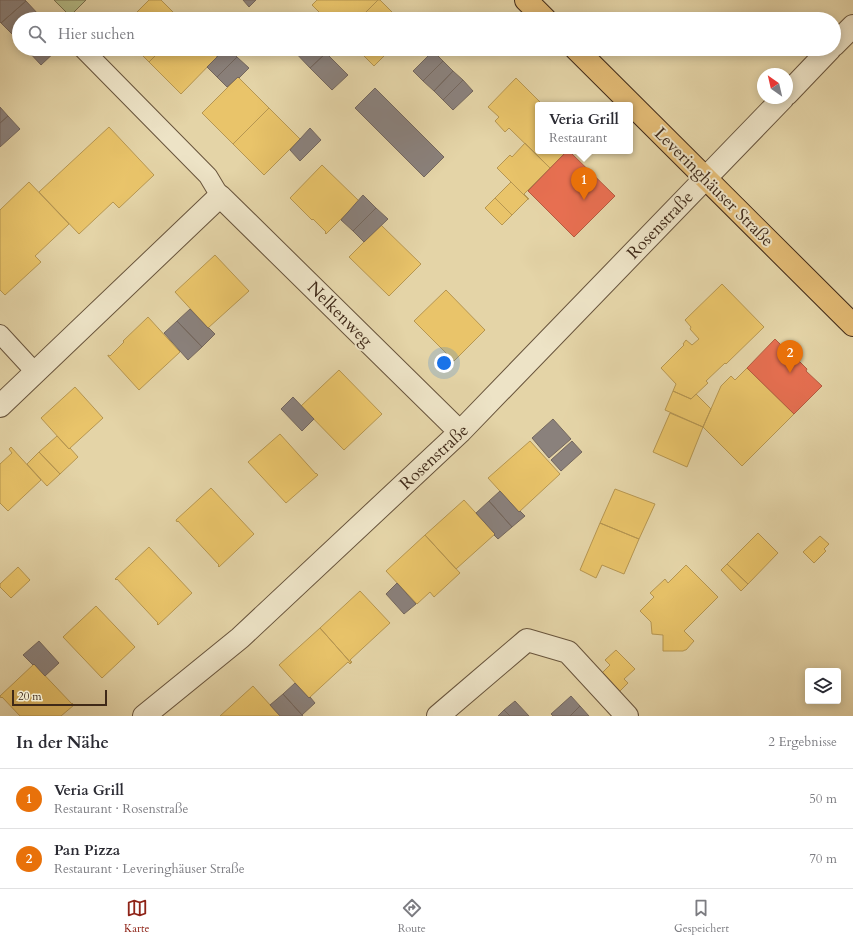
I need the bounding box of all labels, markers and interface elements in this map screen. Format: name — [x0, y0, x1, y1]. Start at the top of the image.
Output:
search box — [12, 12, 841, 56]
icon: search — [26, 23, 48, 45]
text: Hier suchen — [58, 24, 135, 44]
north arrow — [757, 68, 793, 104]
popup — [535, 102, 633, 154]
text: Veria Grill — [549, 109, 619, 129]
street label: Leveringhäuser Straße — [649, 122, 779, 252]
text: Restaurant — [549, 129, 607, 147]
pin: 1 — [571, 167, 597, 200]
street label: Rosenstraße — [622, 186, 698, 264]
street label: Nelkenweg — [302, 276, 378, 352]
pin: 2 — [777, 340, 803, 373]
your location — [434, 353, 454, 373]
street label: Rosenstraße — [395, 419, 473, 495]
map controls — [805, 668, 841, 704]
button: layers — [805, 668, 841, 704]
scale bar — [12, 688, 107, 707]
text: 20 m — [18, 689, 42, 704]
text: In der Nähe — [16, 731, 109, 754]
text: 2 Ergebnisse — [768, 733, 837, 751]
text: Veria Grill — [54, 780, 124, 800]
text: 1 — [26, 790, 32, 808]
text: 50 m — [809, 790, 837, 808]
text: Restaurant · Rosenstraße — [54, 800, 188, 818]
text: Pan Pizza — [54, 840, 120, 860]
text: 2 — [26, 850, 32, 868]
text: 70 m — [809, 850, 837, 868]
text: Restaurant · Leveringhäuser Straße — [54, 860, 245, 878]
tab: Karte — [124, 897, 150, 936]
tab: Route — [398, 897, 426, 936]
tab: Gespeichert — [674, 897, 729, 936]

